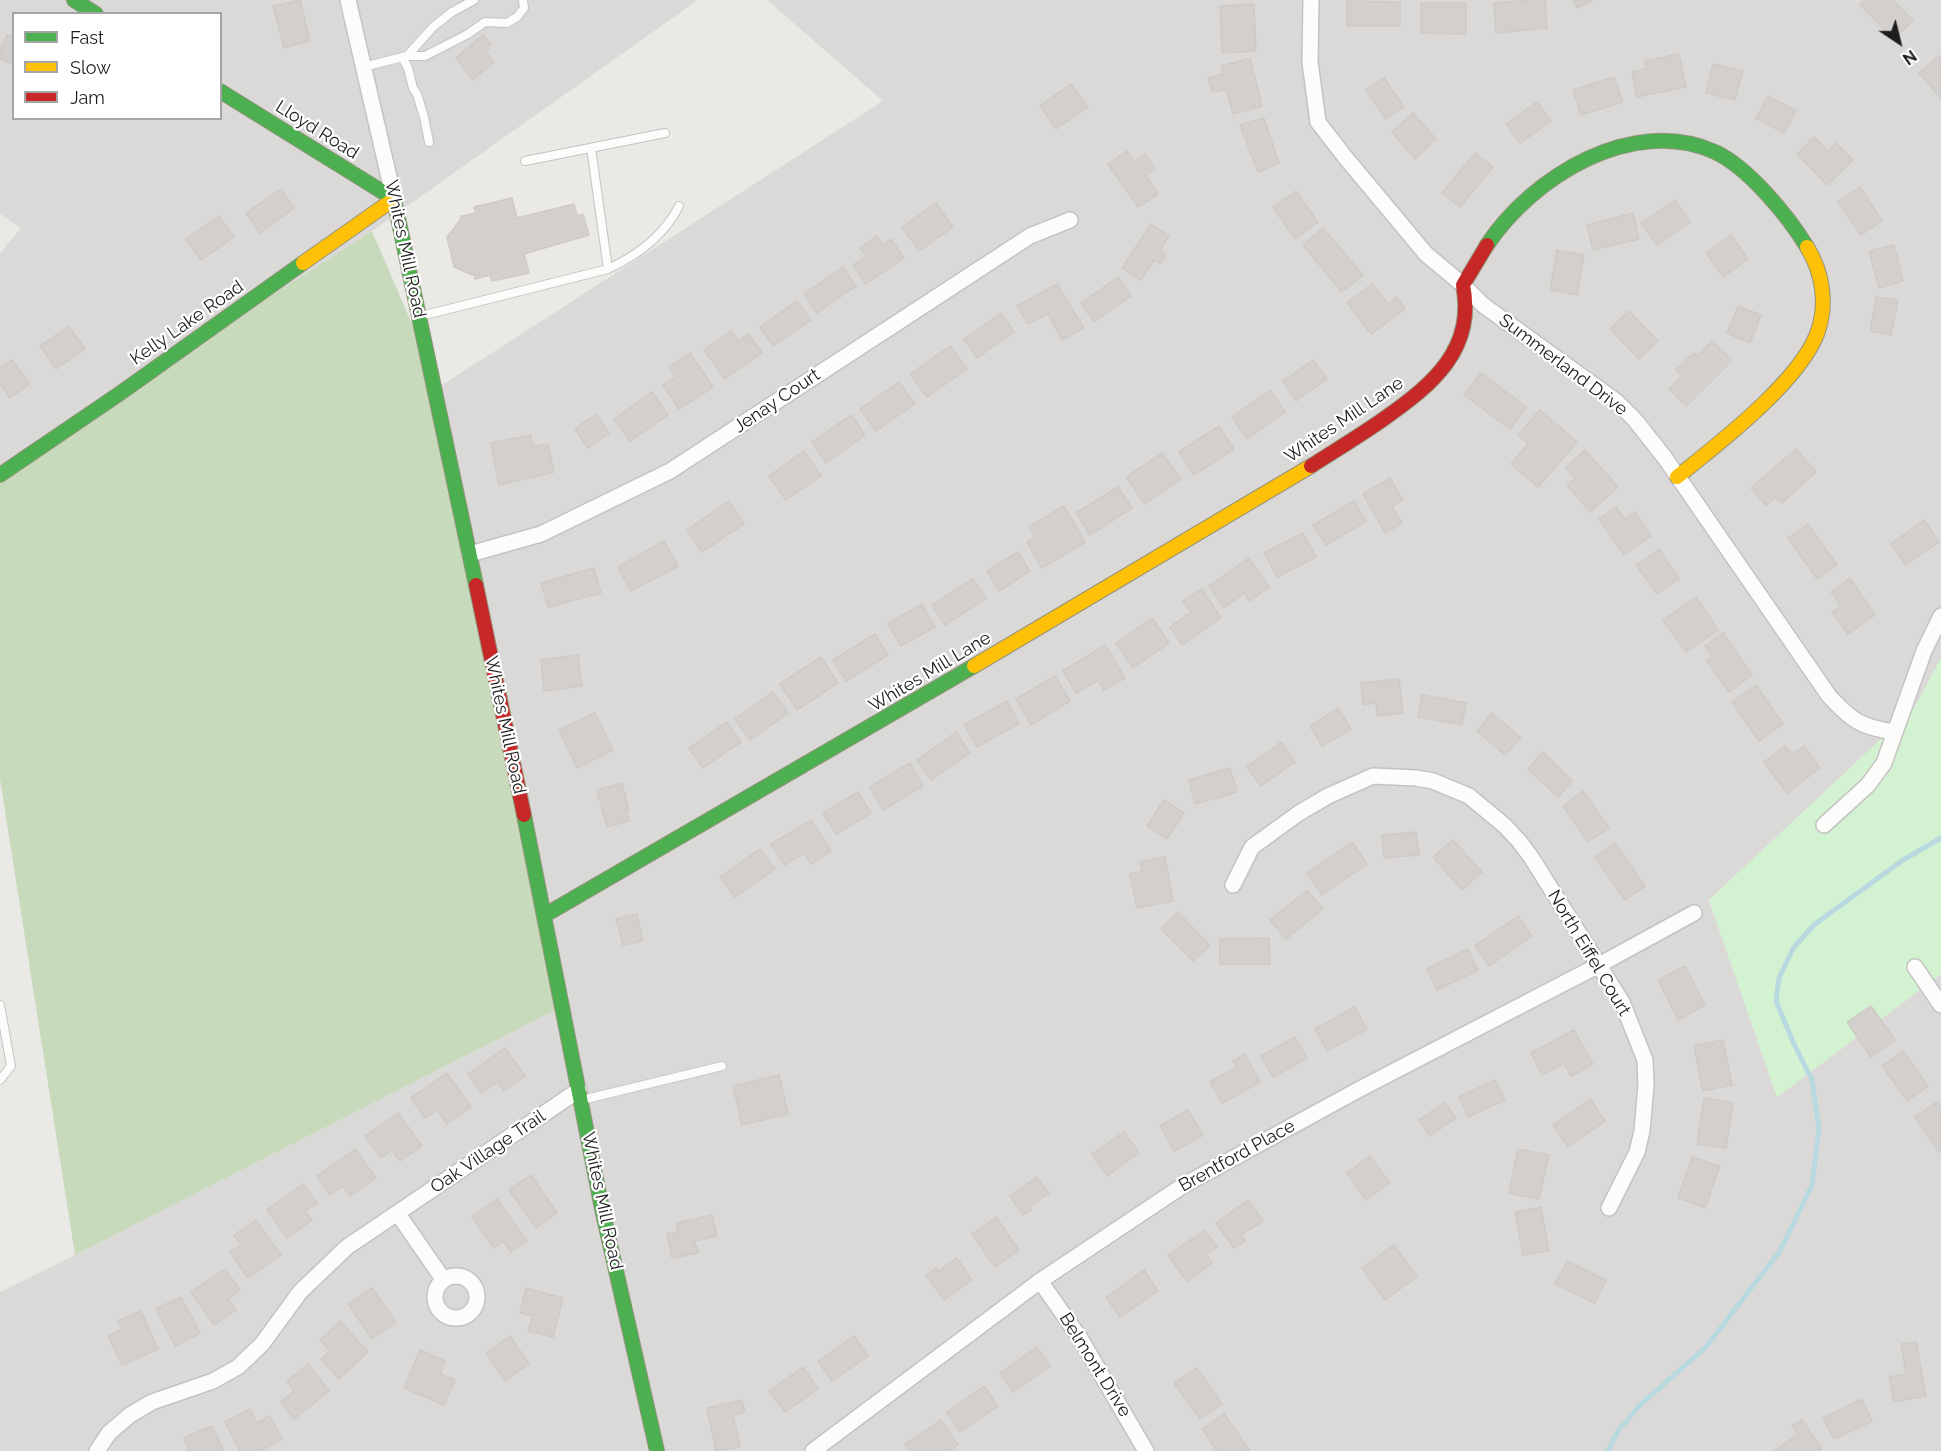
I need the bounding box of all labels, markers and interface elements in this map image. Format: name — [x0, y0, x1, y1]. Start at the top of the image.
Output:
legend — [12, 12, 222, 120]
north arrow — [1869, 12, 1929, 72]
text: Fast — [70, 27, 104, 48]
text: N — [1899, 46, 1920, 68]
text: Slow — [70, 57, 111, 78]
text: Jam — [70, 87, 105, 108]
street label: Lloyd Road — [271, 96, 363, 164]
street label: Whites Mill Road — [380, 178, 430, 320]
street label: Kelly Lake Road — [126, 276, 248, 370]
street label: Summerland Drive — [1494, 310, 1632, 420]
street label: Jenay Court — [730, 364, 824, 438]
street label: Whites Mill Lane — [1281, 372, 1407, 468]
street label: Whites Mill Lane — [865, 627, 995, 717]
street label: Whites Mill Road — [480, 654, 530, 796]
street label: North Eiffel Court — [1543, 886, 1635, 1020]
street label: Oak Village Trail — [427, 1106, 549, 1198]
street label: Brentford Place — [1175, 1115, 1299, 1197]
street label: Whites Mill Road — [577, 1130, 627, 1272]
street label: Belmont Drive — [1054, 1309, 1136, 1421]

